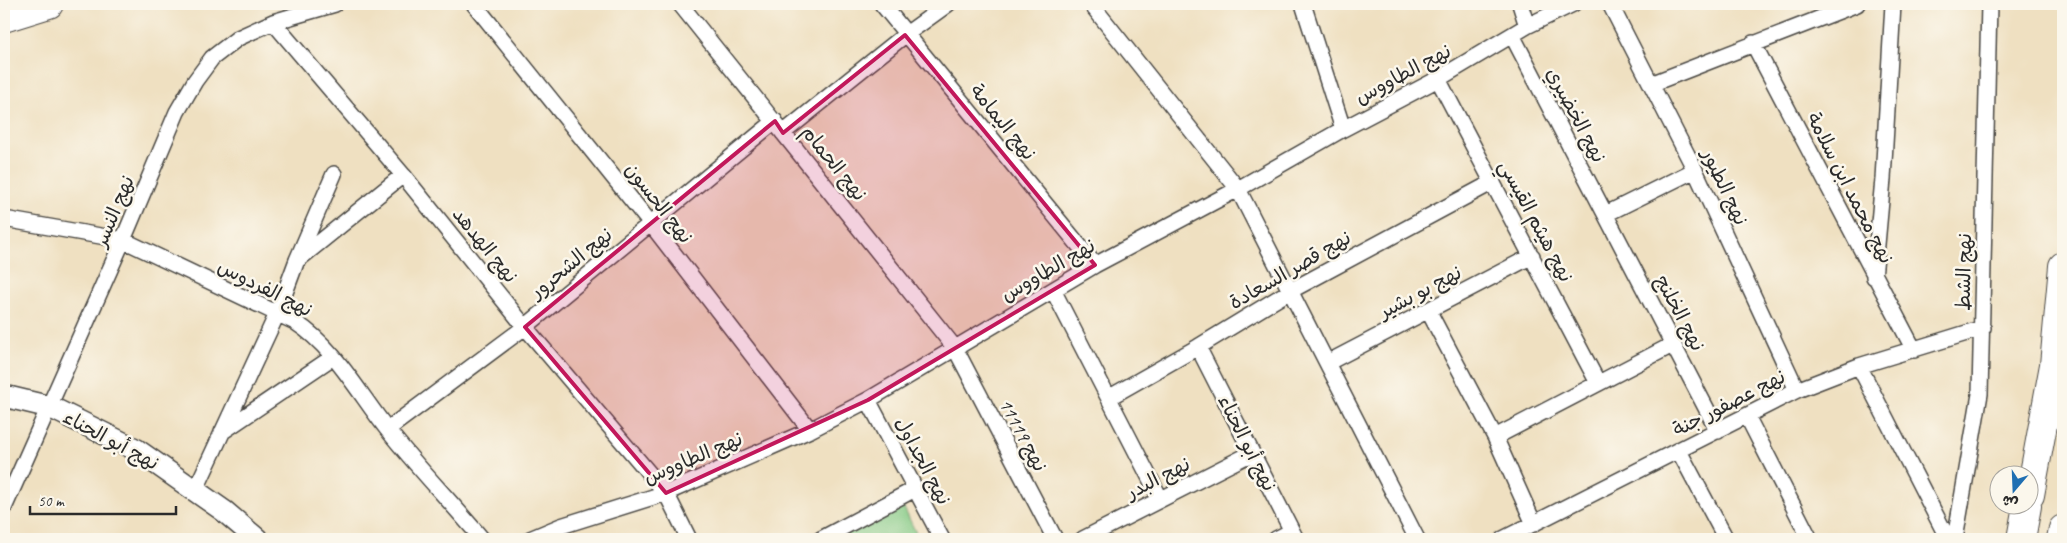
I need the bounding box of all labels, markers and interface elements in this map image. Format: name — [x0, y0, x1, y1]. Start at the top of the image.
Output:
street label: نهج الطاووس — [1351, 38, 1456, 111]
street label: نهج الخضيري — [1539, 63, 1612, 168]
street label: نهج اليمامة — [964, 79, 1041, 166]
street label: نهج محمد ابن سلامة — [1800, 108, 1899, 268]
street label: نهج الحمام — [794, 120, 872, 207]
street label: نهج الطيور — [1695, 143, 1754, 230]
street label: نهج هيثم القيسي — [1489, 155, 1579, 289]
street label: نهج الحسون — [619, 157, 698, 249]
street label: نهج النسر — [87, 172, 141, 253]
street label: نهج الهدهد — [446, 202, 523, 289]
street label: نهج الشحرور — [523, 222, 618, 306]
street label: نهج قصر السعادة — [1225, 225, 1356, 316]
street label: نهج الطاووس — [996, 233, 1100, 308]
street label: نهج الشط — [1951, 233, 1978, 311]
street label: نهج الفردوس — [213, 253, 317, 323]
street label: نهج بو بشير — [1372, 260, 1466, 326]
street label: نهج الخلنج — [1649, 271, 1710, 356]
street label: نهج عصفور جنة — [1668, 364, 1790, 443]
street label: نهج أبو الحناء — [1211, 391, 1282, 496]
street label: نهج 11119 — [992, 394, 1053, 476]
street label: نهج أبو الحناء — [58, 404, 163, 477]
street label: نهج الجداول — [889, 413, 957, 510]
street label: نهج الطاووس — [640, 426, 747, 491]
street label: نهج البدر — [1120, 451, 1195, 507]
north arrow — [1990, 466, 2040, 516]
scale bar — [30, 483, 176, 515]
text: ش — [2000, 491, 2020, 512]
text: 50 m — [38, 492, 65, 511]

